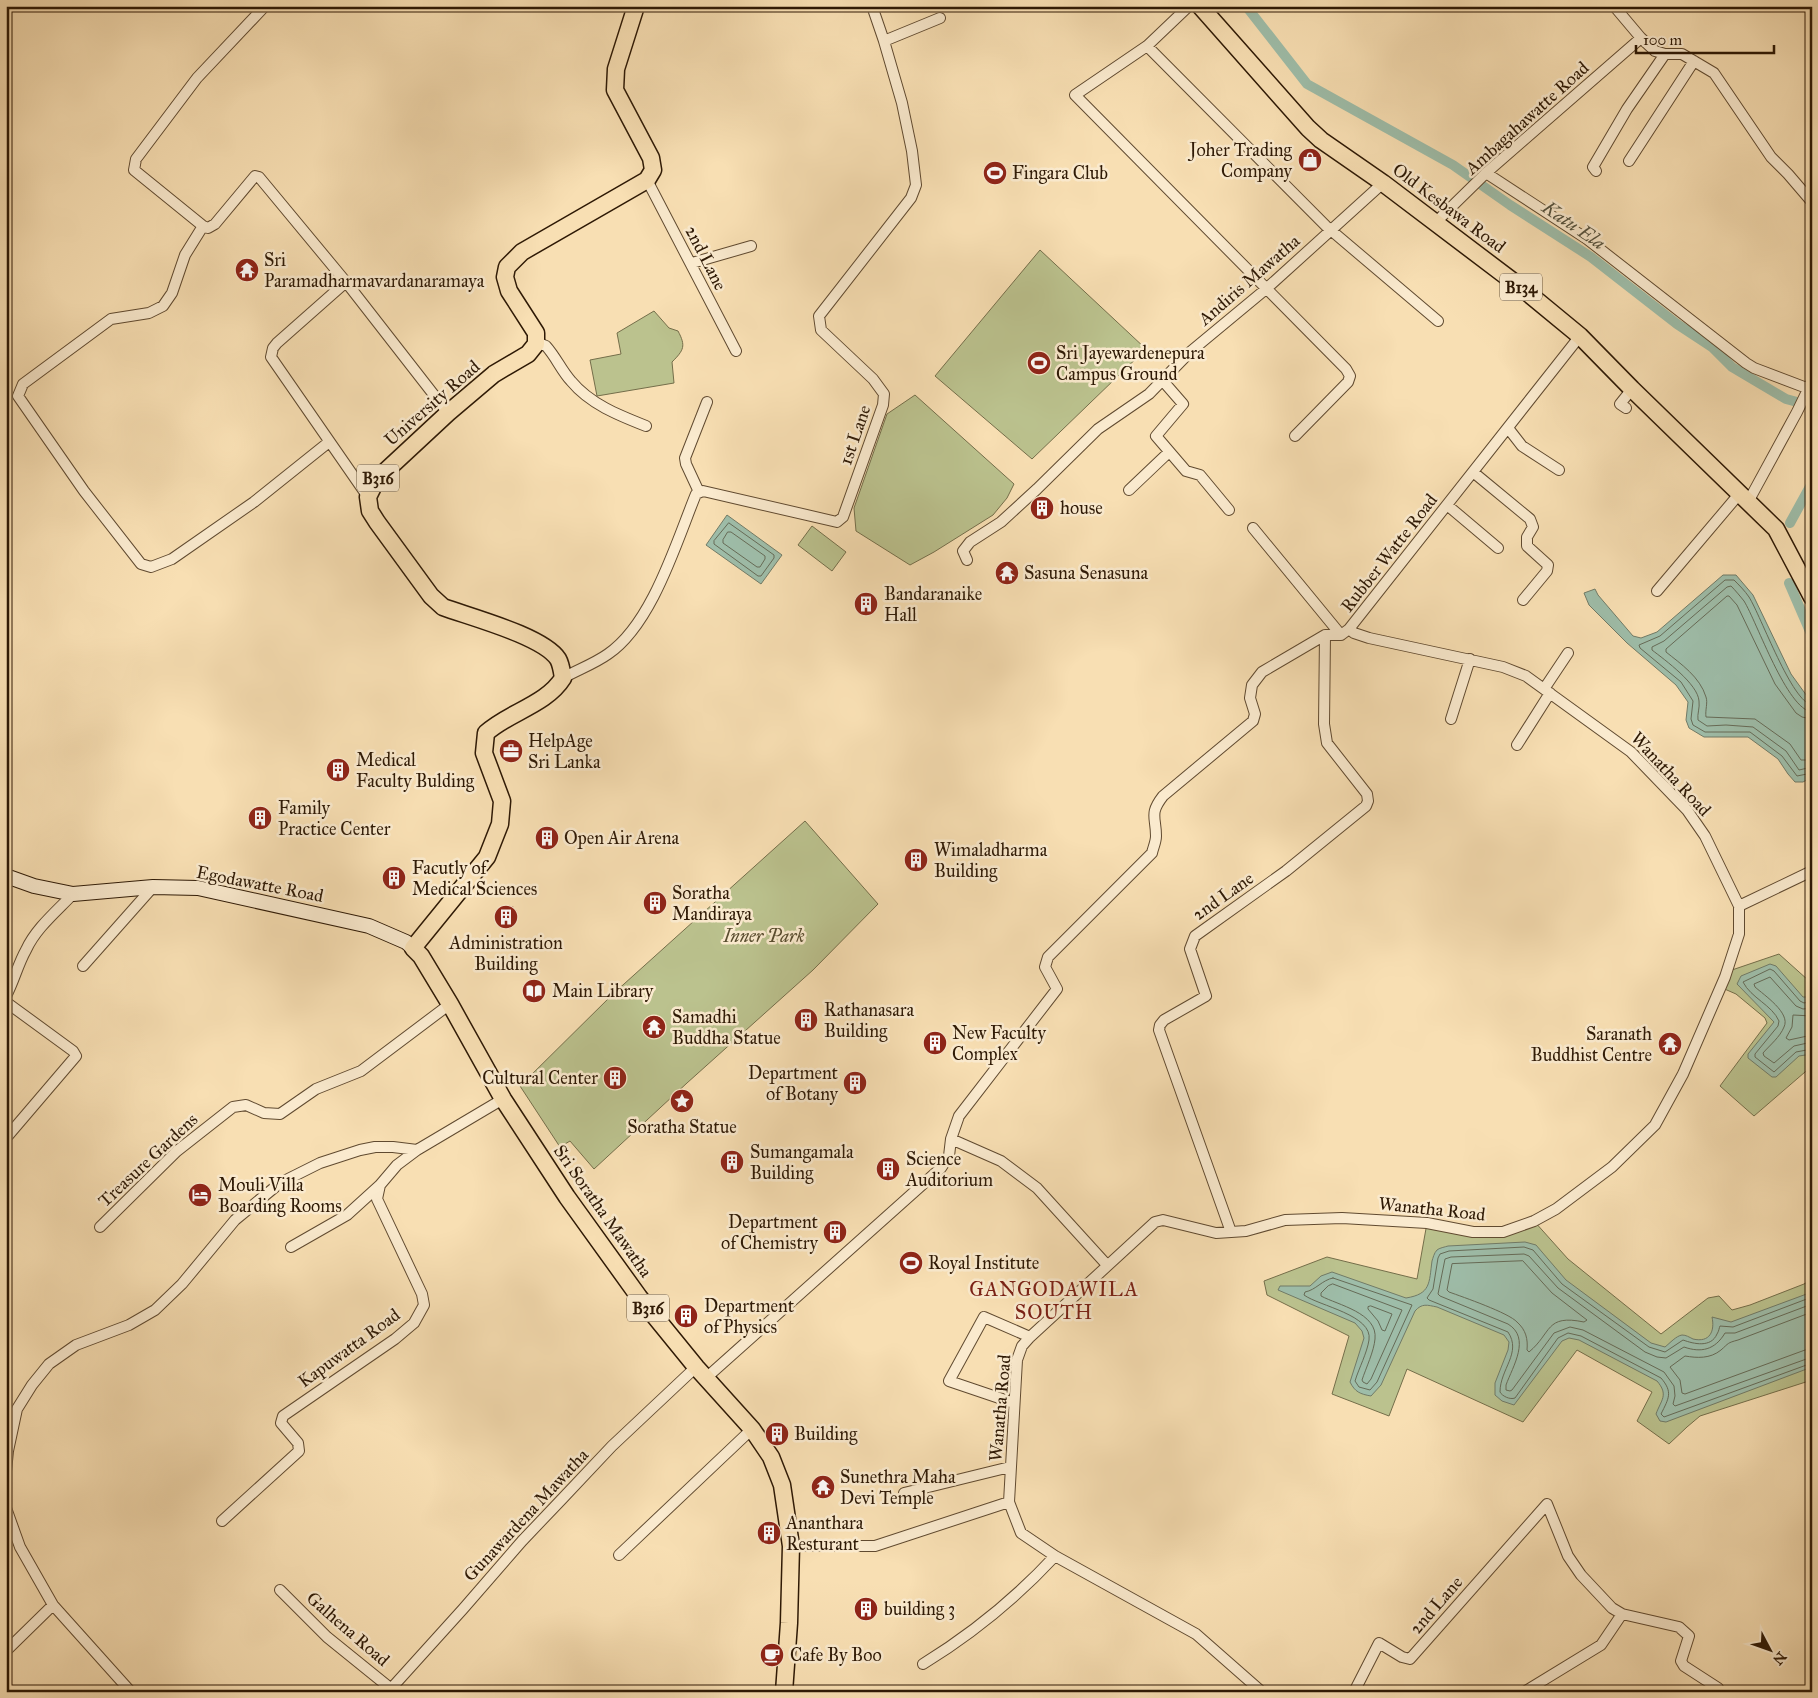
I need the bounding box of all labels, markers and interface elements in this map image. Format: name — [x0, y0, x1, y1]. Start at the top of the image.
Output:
scale bar — [1636, 22, 1773, 54]
text: 100 m — [1643, 31, 1683, 49]
street label: Ambagahawatte Road — [1460, 57, 1594, 181]
place label: Joher Trading Company — [1188, 139, 1293, 182]
shop icon: Joher Trading Company — [1297, 147, 1323, 173]
street label: Old Kesbawa Road — [1388, 158, 1510, 258]
sports icon: Fingara Club — [982, 160, 1008, 186]
place label: Fingara Club — [1012, 162, 1108, 185]
water label: Katu Ela — [1537, 195, 1610, 254]
street label: 2nd Lane — [680, 222, 732, 294]
street label: Andiris Mawatha — [1193, 230, 1305, 331]
place label: Sri Paramadharmavardanaramaya — [264, 249, 485, 292]
temple icon: Sri Paramadharmavardanaramaya — [234, 257, 260, 283]
road number: B134 — [1500, 274, 1542, 300]
place label: Sri Jayewardenepura Campus Ground — [1056, 342, 1205, 385]
sports icon: Sri Jayewardenepura Campus Ground — [1026, 350, 1052, 376]
street label: University Road — [380, 356, 484, 450]
street label: 1st Lane — [834, 402, 876, 468]
road number: B316 — [357, 464, 399, 492]
street label: Rubber Watte Road — [1336, 489, 1442, 617]
building icon: house — [1029, 495, 1055, 521]
place label: house — [1060, 497, 1103, 519]
temple icon: Sasuna Senasuna — [994, 560, 1020, 586]
place label: Sasuna Senasuna — [1024, 562, 1148, 584]
place label: Bandaranaike Hall — [884, 583, 982, 626]
building icon: Bandaranaike Hall — [853, 591, 879, 617]
street label: Wanatha Road — [1626, 727, 1716, 821]
place label: HelpAge Sri Lanka — [528, 730, 601, 773]
office icon: HelpAge Sri Lanka — [498, 738, 524, 764]
place label: Medical Faculty Bulding — [356, 749, 475, 793]
building icon: Medical Faculty Bulding — [325, 757, 351, 783]
place label: Family Practice Center — [278, 797, 391, 840]
building icon: Family Practice Center — [247, 805, 273, 831]
building icon: Open Air Arena — [534, 825, 560, 851]
place label: Open Air Arena — [564, 827, 680, 849]
place label: Wimaladharma Building — [934, 839, 1048, 883]
building icon: Wimaladharma Building — [903, 847, 929, 873]
place label: Facutly of Medical Sciences — [412, 857, 537, 900]
street label: Egodawatte Road — [194, 861, 325, 908]
building icon: Facutly of Medical Sciences — [381, 865, 407, 891]
street label: 2nd Lane — [1188, 867, 1258, 925]
place label: Soratha Mandiraya — [672, 882, 752, 925]
building icon: Soratha Mandiraya — [642, 890, 668, 916]
building icon: Administration Building — [493, 904, 519, 930]
park label: Inner Park — [722, 925, 805, 947]
place label: Administration Building — [448, 932, 563, 976]
library icon: Main Library — [521, 978, 547, 1004]
place label: Main Library — [552, 980, 654, 1002]
place label: Rathanasara Building — [824, 999, 915, 1043]
place label: Samadhi Buddha Statue — [672, 1006, 781, 1049]
building icon: Rathanasara Building — [793, 1007, 819, 1033]
temple icon: Samadhi Buddha Statue — [641, 1014, 667, 1040]
place label: New Faculty Complex — [952, 1022, 1046, 1065]
place label: Saranath Buddhist Centre — [1531, 1023, 1652, 1066]
building icon: New Faculty Complex — [922, 1030, 948, 1056]
temple icon: Saranath Buddhist Centre — [1657, 1031, 1683, 1057]
place label: Department of Botany — [748, 1062, 839, 1105]
building icon: Cultural Center — [602, 1065, 628, 1091]
place label: Cultural Center — [482, 1067, 598, 1089]
building icon: Department of Botany — [842, 1070, 868, 1096]
place icon: Soratha Statue — [669, 1088, 695, 1114]
street label: Treasure Gardens — [94, 1108, 202, 1212]
place label: Soratha Statue — [627, 1116, 737, 1138]
street label: Sri Soratha Mawatha — [549, 1140, 657, 1282]
place label: Sumangamala Building — [750, 1141, 854, 1185]
place label: Science Auditorium — [905, 1148, 993, 1191]
building icon: Sumangamala Building — [719, 1149, 745, 1175]
building icon: Science Auditorium — [875, 1156, 901, 1182]
place label: Mouli Villa Boarding Rooms — [218, 1174, 342, 1218]
hotel icon: Mouli Villa Boarding Rooms — [187, 1182, 213, 1208]
street label: Wanatha Road — [1377, 1192, 1487, 1226]
place label: Department of Chemistry — [721, 1211, 819, 1254]
building icon: Department of Chemistry — [822, 1219, 848, 1245]
sports icon: Royal Institute — [898, 1250, 924, 1276]
place label: Royal Institute — [928, 1252, 1039, 1274]
district label: GANGODAWILA SOUTH — [969, 1277, 1139, 1324]
road number: B316 — [627, 1295, 669, 1322]
place label: Department of Physics — [704, 1295, 795, 1338]
building icon: Department of Physics — [673, 1303, 699, 1329]
street label: Kapuwatta Road — [294, 1304, 404, 1392]
street label: Wanatha Road — [984, 1354, 1016, 1462]
building icon: Building — [764, 1421, 790, 1447]
place label: Building — [794, 1423, 858, 1446]
street label: Gunawardena Mawatha — [459, 1444, 593, 1586]
place label: Sunethra Maha Devi Temple — [840, 1466, 956, 1509]
temple icon: Sunethra Maha Devi Temple — [810, 1474, 836, 1500]
place label: Ananthara Resturant — [785, 1512, 864, 1555]
building icon: Ananthara Resturant — [756, 1520, 782, 1546]
street label: 2nd Lane — [1405, 1571, 1467, 1639]
street label: Galhena Road — [302, 1587, 394, 1671]
building icon: building 3 — [853, 1596, 879, 1622]
place label: building 3 — [884, 1598, 955, 1621]
north arrow — [1746, 1626, 1796, 1676]
cafe icon: Cafe By Boo — [759, 1642, 785, 1668]
place label: Cafe By Boo — [790, 1644, 882, 1666]
text: N — [1769, 1648, 1790, 1668]

